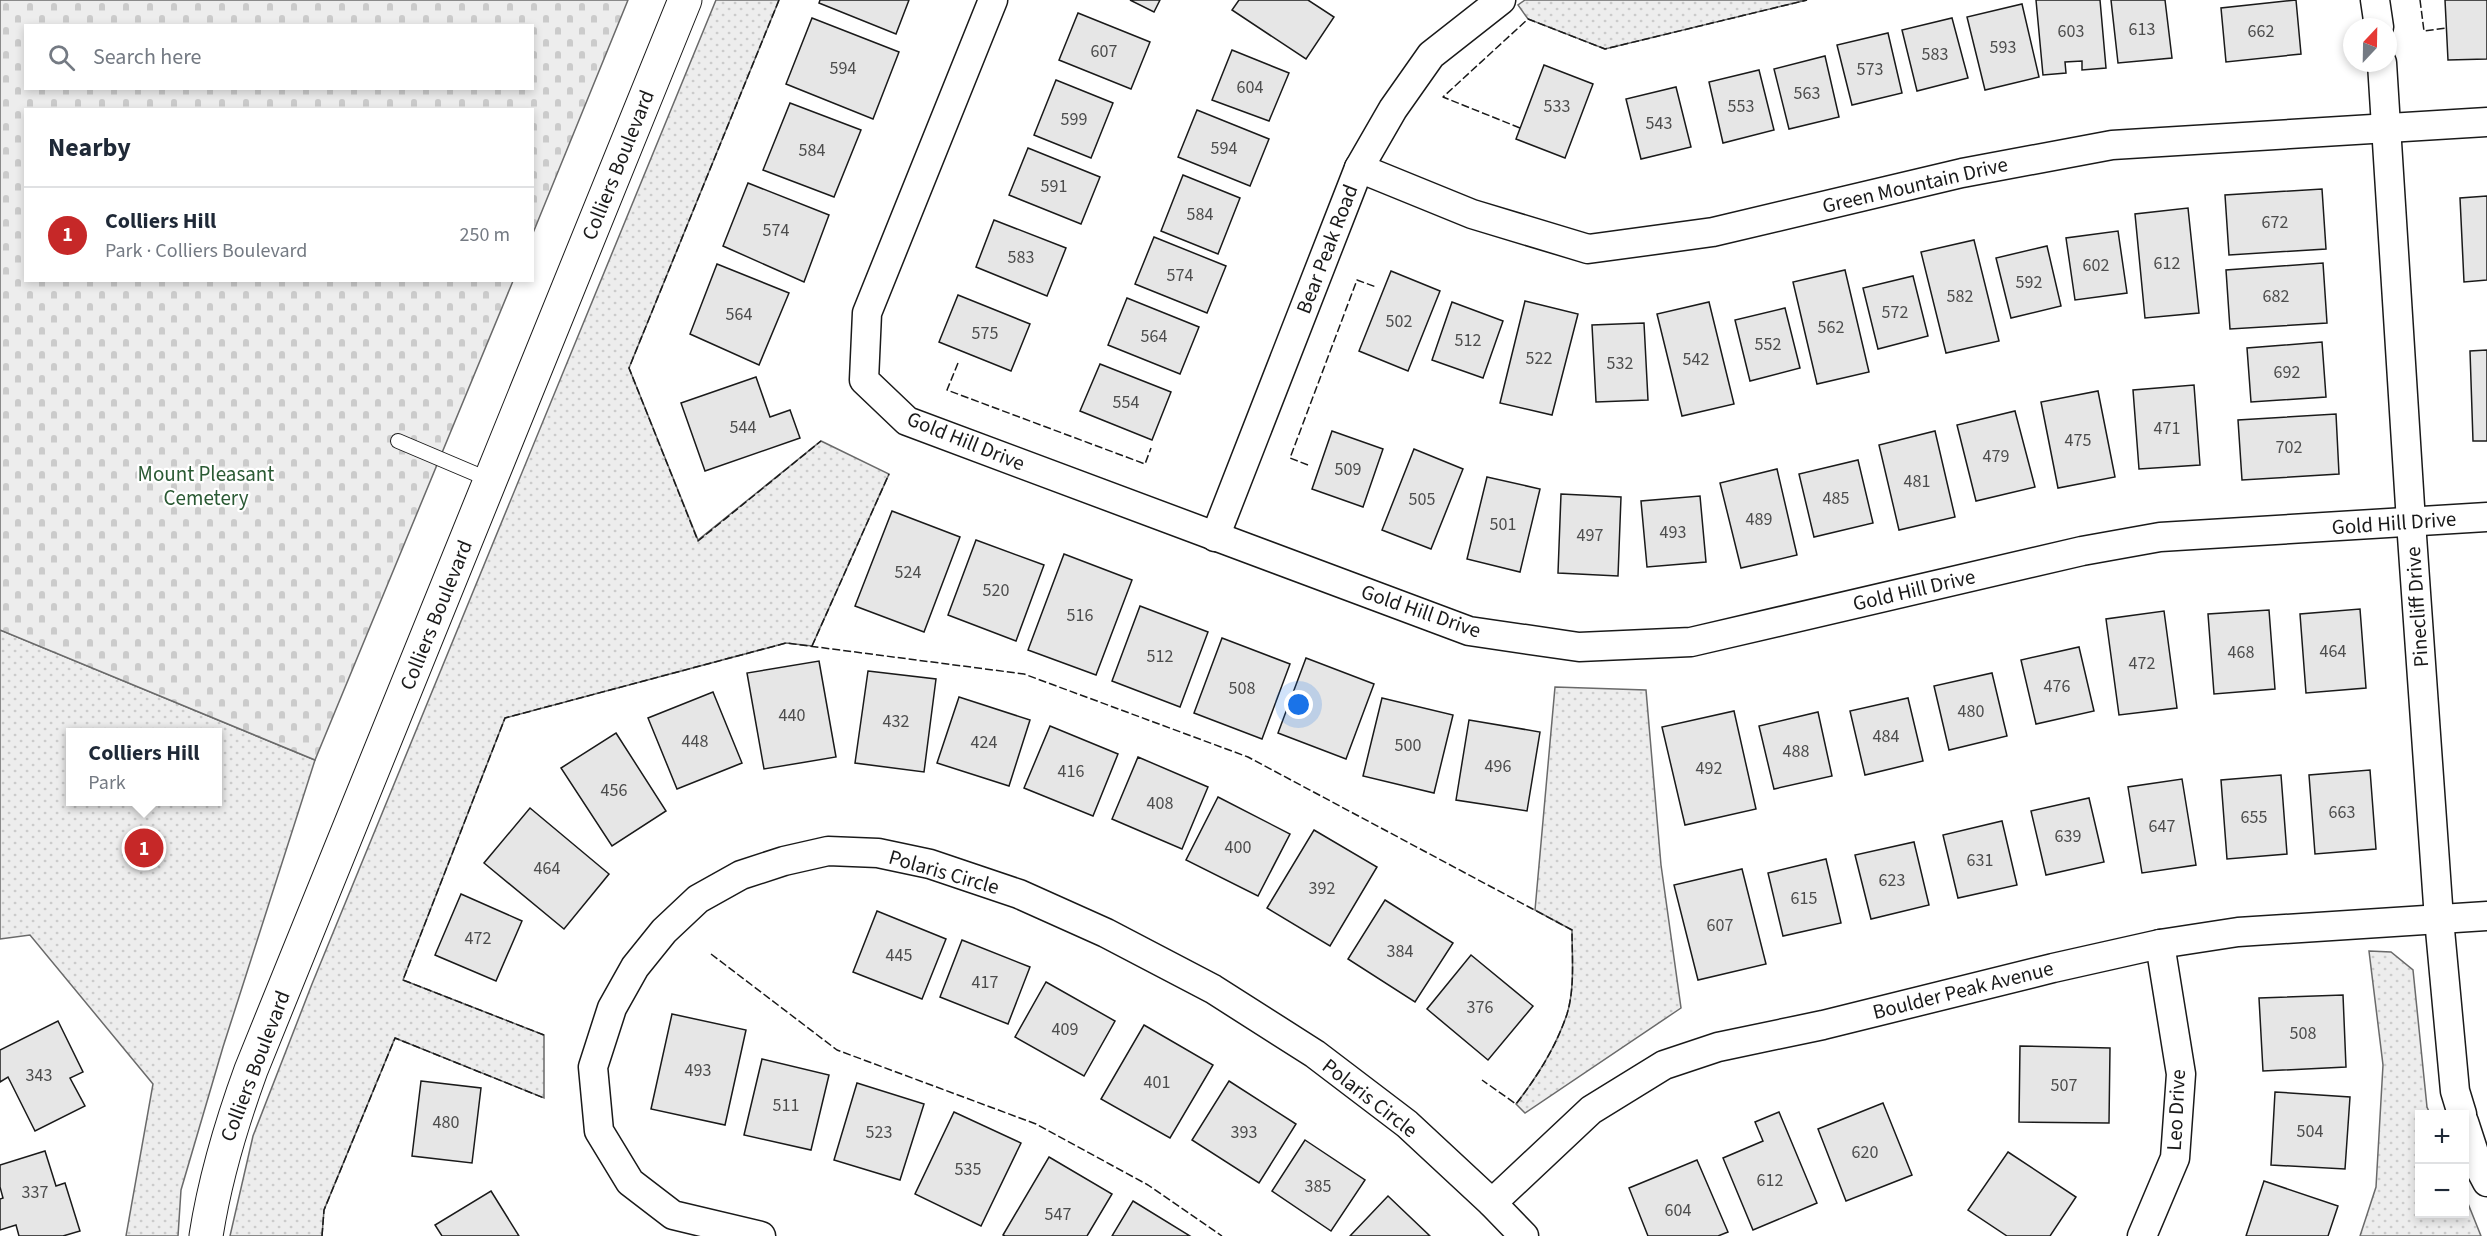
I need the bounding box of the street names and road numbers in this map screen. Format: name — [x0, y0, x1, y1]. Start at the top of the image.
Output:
street label: Colliers Boulevard — [574, 85, 662, 245]
street label: Green Mountain Drive — [1819, 149, 2011, 221]
street label: Bear Peak Road — [1289, 180, 1365, 318]
street label: Gold Hill Drive — [903, 404, 1029, 478]
street label: Gold Hill Drive — [2331, 504, 2457, 542]
street label: Colliers Boulevard — [392, 535, 480, 695]
street label: Pinecliff Drive — [2398, 546, 2436, 668]
street label: Gold Hill Drive — [1850, 561, 1978, 619]
street label: Gold Hill Drive — [1357, 576, 1485, 646]
street label: Polaris Circle — [885, 842, 1003, 902]
street label: Boulder Peak Avenue — [1869, 953, 2057, 1027]
street label: Colliers Boulevard — [212, 986, 298, 1146]
street label: Polaris Circle — [1316, 1051, 1424, 1145]
street label: Leo Drive — [2159, 1069, 2193, 1151]

